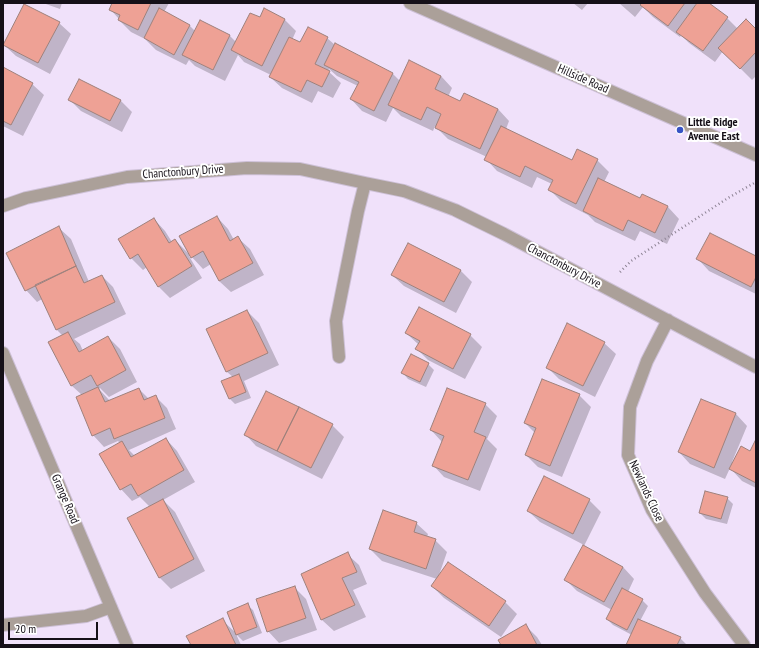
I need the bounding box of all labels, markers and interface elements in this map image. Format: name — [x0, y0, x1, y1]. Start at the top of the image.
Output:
street label: Hillside Road — [555, 61, 611, 97]
place label: Little Ridge Avenue East — [688, 116, 739, 144]
marker: Little Ridge Avenue East — [675, 125, 685, 135]
street label: Chanctonbury Drive — [142, 162, 224, 182]
street label: Chanctonbury Drive — [525, 241, 603, 291]
street label: Newlands Close — [626, 458, 666, 524]
street label: Grange Road — [48, 472, 82, 526]
scale bar — [10, 614, 100, 640]
text: 20 m — [15, 621, 36, 636]

